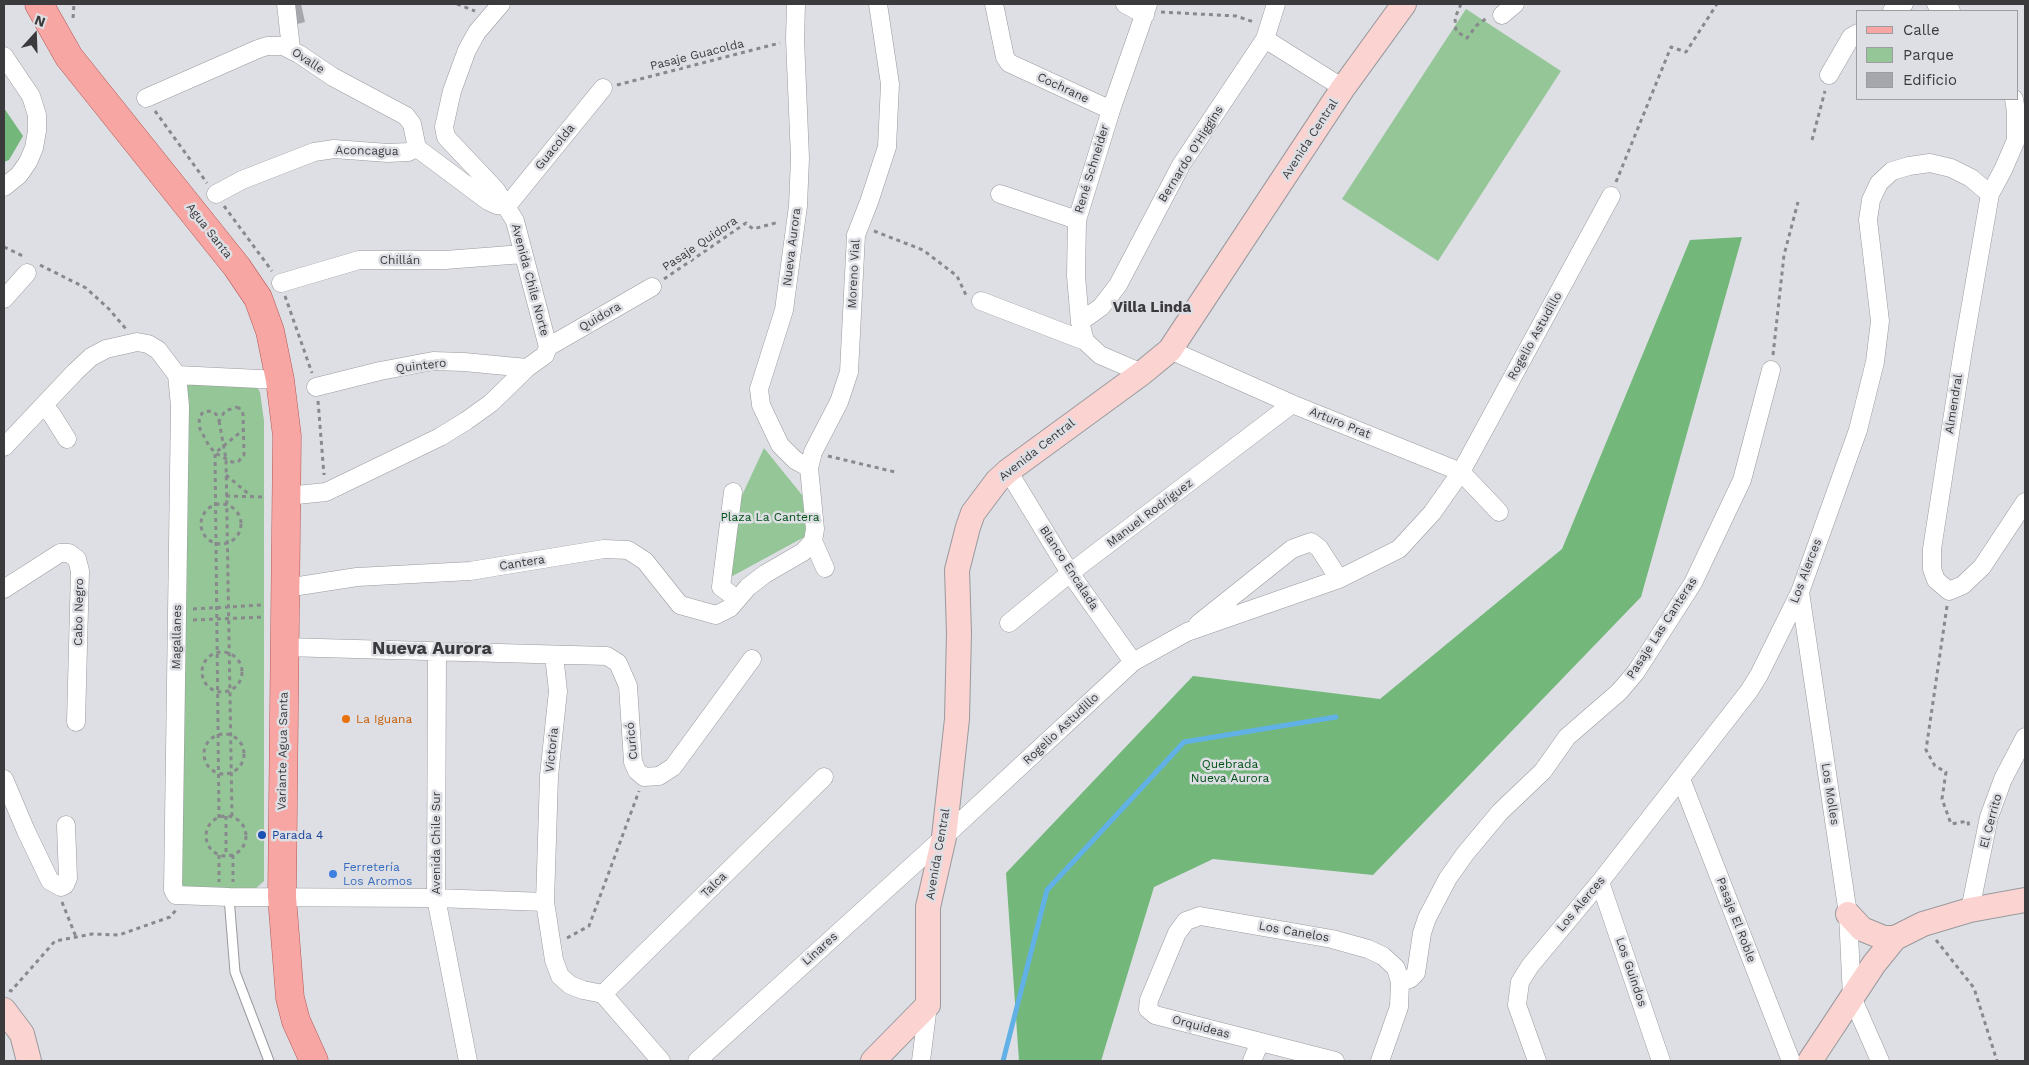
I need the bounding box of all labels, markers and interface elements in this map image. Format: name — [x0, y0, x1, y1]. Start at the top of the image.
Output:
north arrow — [10, 10, 60, 60]
legend — [1856, 10, 2019, 100]
text: N — [33, 12, 48, 30]
text: Calle — [1903, 21, 1940, 39]
street label: Pasaje Guacolda — [649, 36, 745, 74]
street label: Ovalle — [289, 45, 327, 77]
text: Parque — [1903, 46, 1954, 64]
street label: Cochrane — [1035, 70, 1091, 106]
text: Edificio — [1903, 71, 1957, 89]
street label: Avenida Central — [1279, 96, 1341, 182]
street label: Bernardo O’Higgins — [1155, 103, 1227, 205]
street label: Guacolda — [532, 121, 578, 173]
street label: René Schneider — [1072, 123, 1112, 215]
street label: Aconcagua — [335, 143, 399, 159]
street label: Agua Santa — [183, 201, 235, 261]
street label: Nueva Aurora — [780, 207, 804, 287]
street label: Pasaje Quidora — [660, 214, 740, 274]
street label: Avenida Chile Norte — [508, 222, 552, 338]
street label: Moreno Vial — [845, 239, 863, 309]
street label: Chillán — [380, 253, 420, 267]
street label: Rogelio Astudillo — [1505, 290, 1565, 382]
street label: Quidora — [577, 299, 623, 335]
district label: Villa Linda — [1113, 299, 1191, 317]
street label: Quintero — [395, 356, 447, 376]
street label: Almendral — [1942, 373, 1966, 435]
street label: Arturo Prat — [1307, 404, 1373, 442]
street label: Avenida Central — [996, 416, 1078, 484]
street label: Manuel Rodríguez — [1104, 476, 1196, 550]
park label: Plaza La Cantera — [721, 510, 819, 524]
street label: Blanco Encalada — [1037, 523, 1101, 613]
street label: Los Alerces — [1787, 537, 1825, 605]
street label: Cantera — [498, 552, 546, 574]
street label: Pasaje Las Canteras — [1624, 575, 1700, 681]
street label: Cabo Negro — [71, 578, 87, 646]
street label: Magallanes — [169, 604, 185, 670]
district label: Nueva Aurora — [372, 638, 492, 660]
street label: Rogelio Astudillo — [1020, 690, 1102, 768]
street label: Variante Agua Santa — [275, 692, 291, 810]
place label: La Iguana — [356, 712, 412, 726]
marker: La Iguana — [340, 713, 352, 725]
street label: Curicó — [623, 722, 641, 760]
street label: Victoria — [542, 727, 562, 773]
park label: Quebrada Nueva Aurora — [1191, 757, 1269, 785]
street label: Los Molles — [1818, 762, 1842, 826]
street label: Avenida Chile Sur — [429, 791, 443, 895]
street label: El Cerrito — [1977, 792, 2005, 850]
street label: Avenida Central — [923, 807, 953, 901]
place label: Parada 4 — [272, 828, 323, 842]
marker: Parada 4 — [256, 829, 268, 841]
place label: Ferretería Los Aromos — [343, 860, 412, 888]
marker: Ferretería Los Aromos — [327, 868, 339, 880]
street label: Talca — [698, 869, 730, 901]
street label: Los Alerces — [1554, 873, 1608, 935]
street label: Pasaje El Roble — [1713, 875, 1759, 965]
street label: Los Canelos — [1258, 919, 1330, 945]
street label: Linares — [799, 929, 841, 969]
street label: Los Guindos — [1612, 935, 1650, 1009]
street label: Orquideas — [1170, 1012, 1232, 1042]

